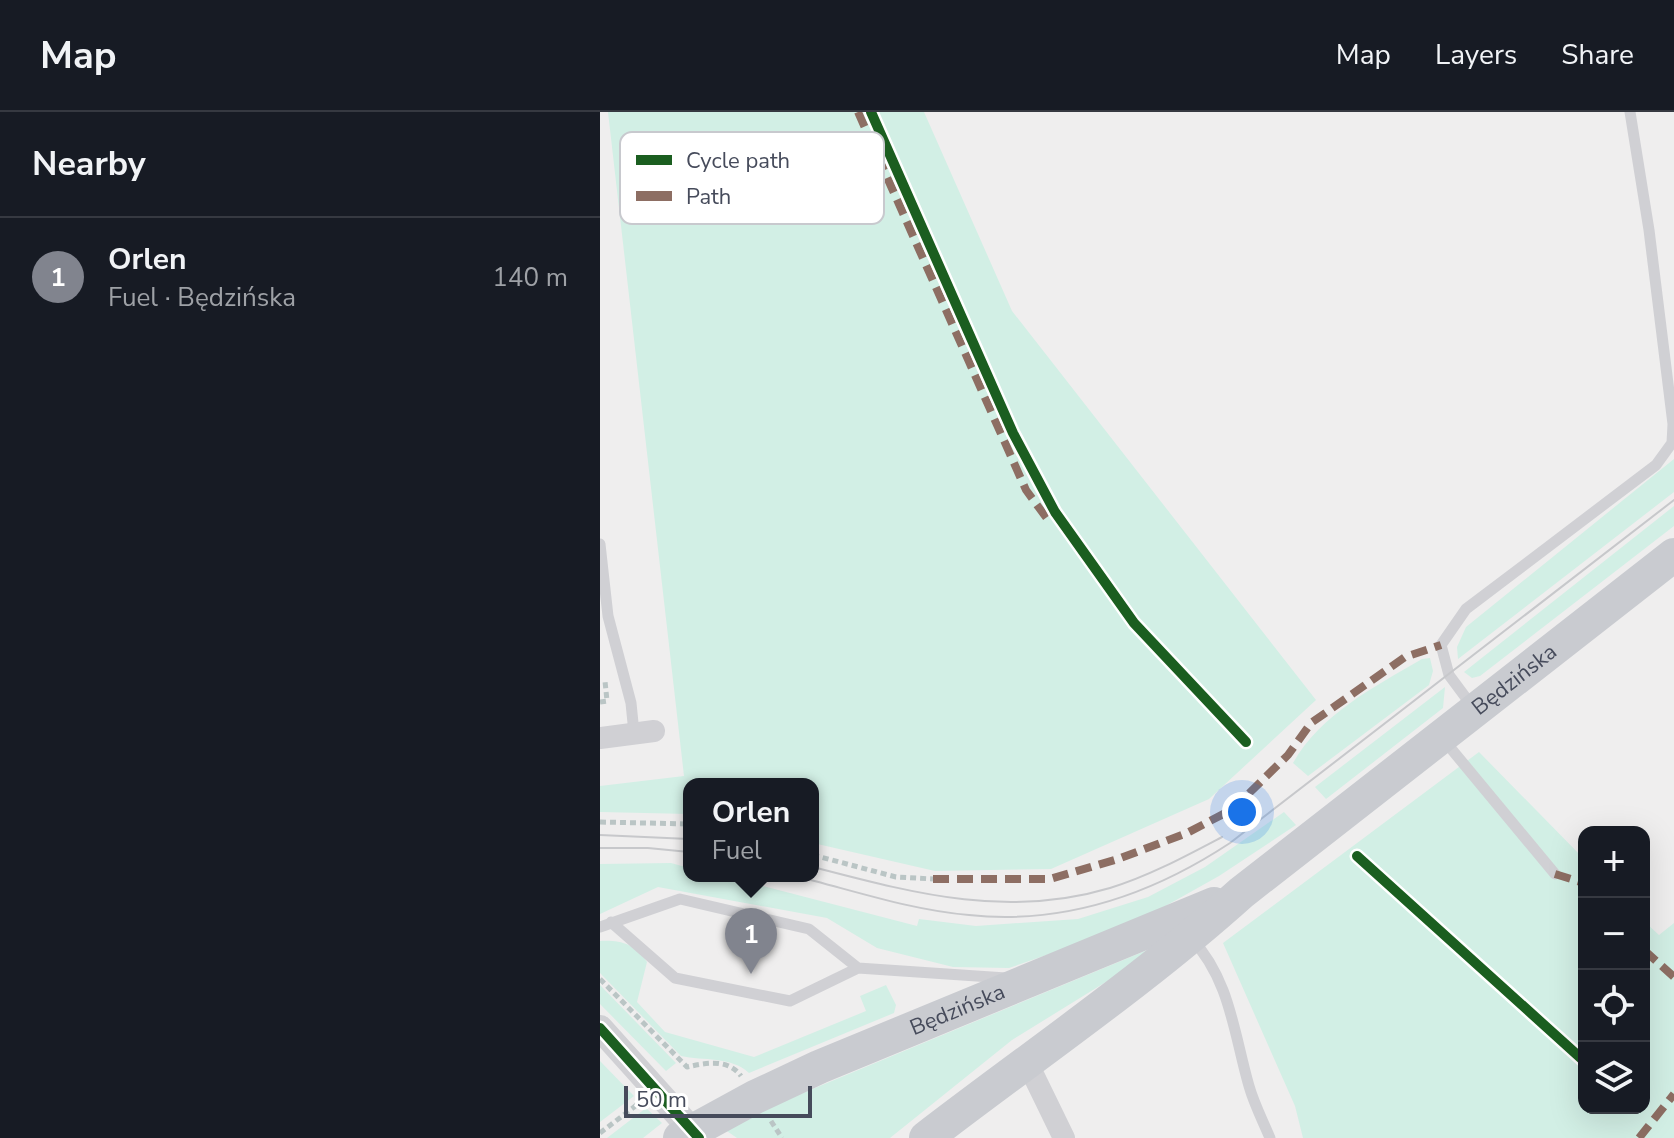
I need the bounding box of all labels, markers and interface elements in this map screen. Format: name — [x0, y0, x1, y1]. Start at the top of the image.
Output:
text: Map — [40, 30, 117, 81]
text: Map — [1336, 36, 1391, 74]
text: Layers — [1435, 36, 1517, 74]
text: Share — [1561, 36, 1634, 74]
legend — [620, 132, 884, 224]
text: Nearby — [32, 141, 146, 187]
text: Cycle path — [686, 146, 790, 176]
text: Path — [686, 182, 731, 212]
text: Orlen — [108, 239, 187, 280]
text: 1 — [50, 260, 66, 295]
text: 140 m — [492, 260, 568, 295]
text: Fuel · Będzińska — [108, 280, 296, 315]
street label: Będzińska — [1466, 637, 1563, 722]
popup — [683, 778, 819, 882]
text: Orlen — [712, 792, 790, 833]
your location — [1222, 792, 1262, 832]
map controls — [1578, 826, 1650, 1114]
button: + — [1578, 826, 1650, 898]
text: Fuel — [712, 833, 762, 868]
button: − — [1578, 898, 1650, 970]
pin: 1 — [725, 908, 777, 974]
button: locate — [1578, 970, 1650, 1042]
street label: Będzińska — [905, 977, 1010, 1043]
button: layers — [1578, 1042, 1650, 1114]
scale bar — [624, 1082, 812, 1118]
text: 50 m — [636, 1085, 687, 1115]

